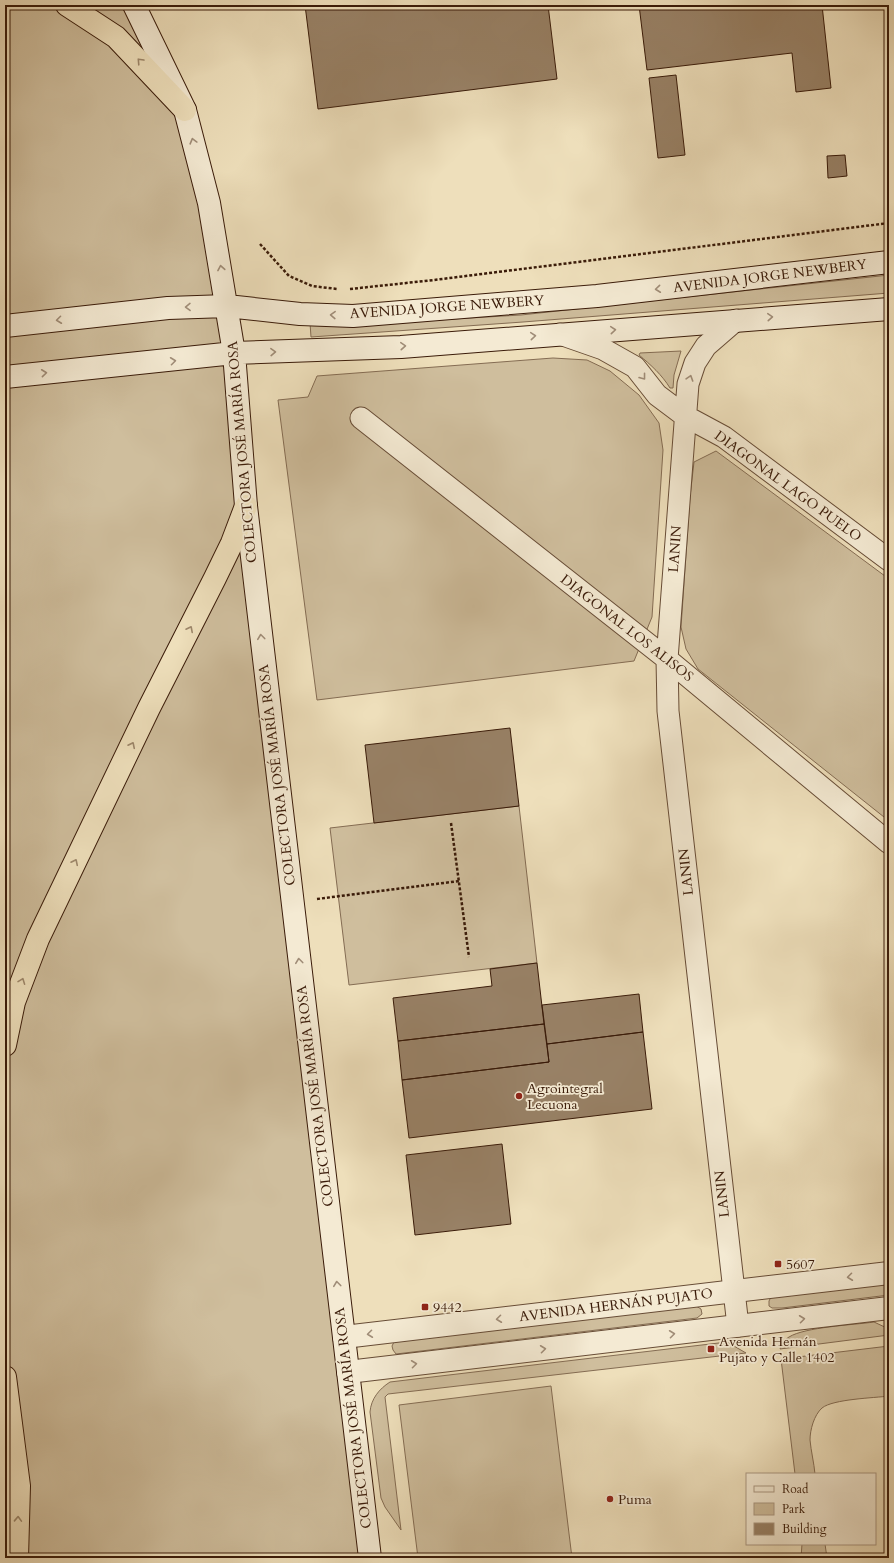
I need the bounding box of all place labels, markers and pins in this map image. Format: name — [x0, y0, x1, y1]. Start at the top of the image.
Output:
place label: Agrointegral Lecuona — [527, 1079, 603, 1114]
marker: Agrointegral Lecuona — [514, 1091, 524, 1101]
place label: 5607 — [786, 1255, 815, 1274]
marker: 5607 — [773, 1259, 783, 1269]
place label: 9442 — [433, 1298, 462, 1317]
marker: 9442 — [420, 1302, 430, 1312]
place label: Avenida Hernán Pujato y Calle 1402 — [719, 1332, 835, 1367]
marker: Avenida Hernán Pujato y Calle 1402 — [706, 1344, 716, 1354]
place label: Puma — [618, 1490, 652, 1509]
marker: Puma — [605, 1494, 615, 1504]

